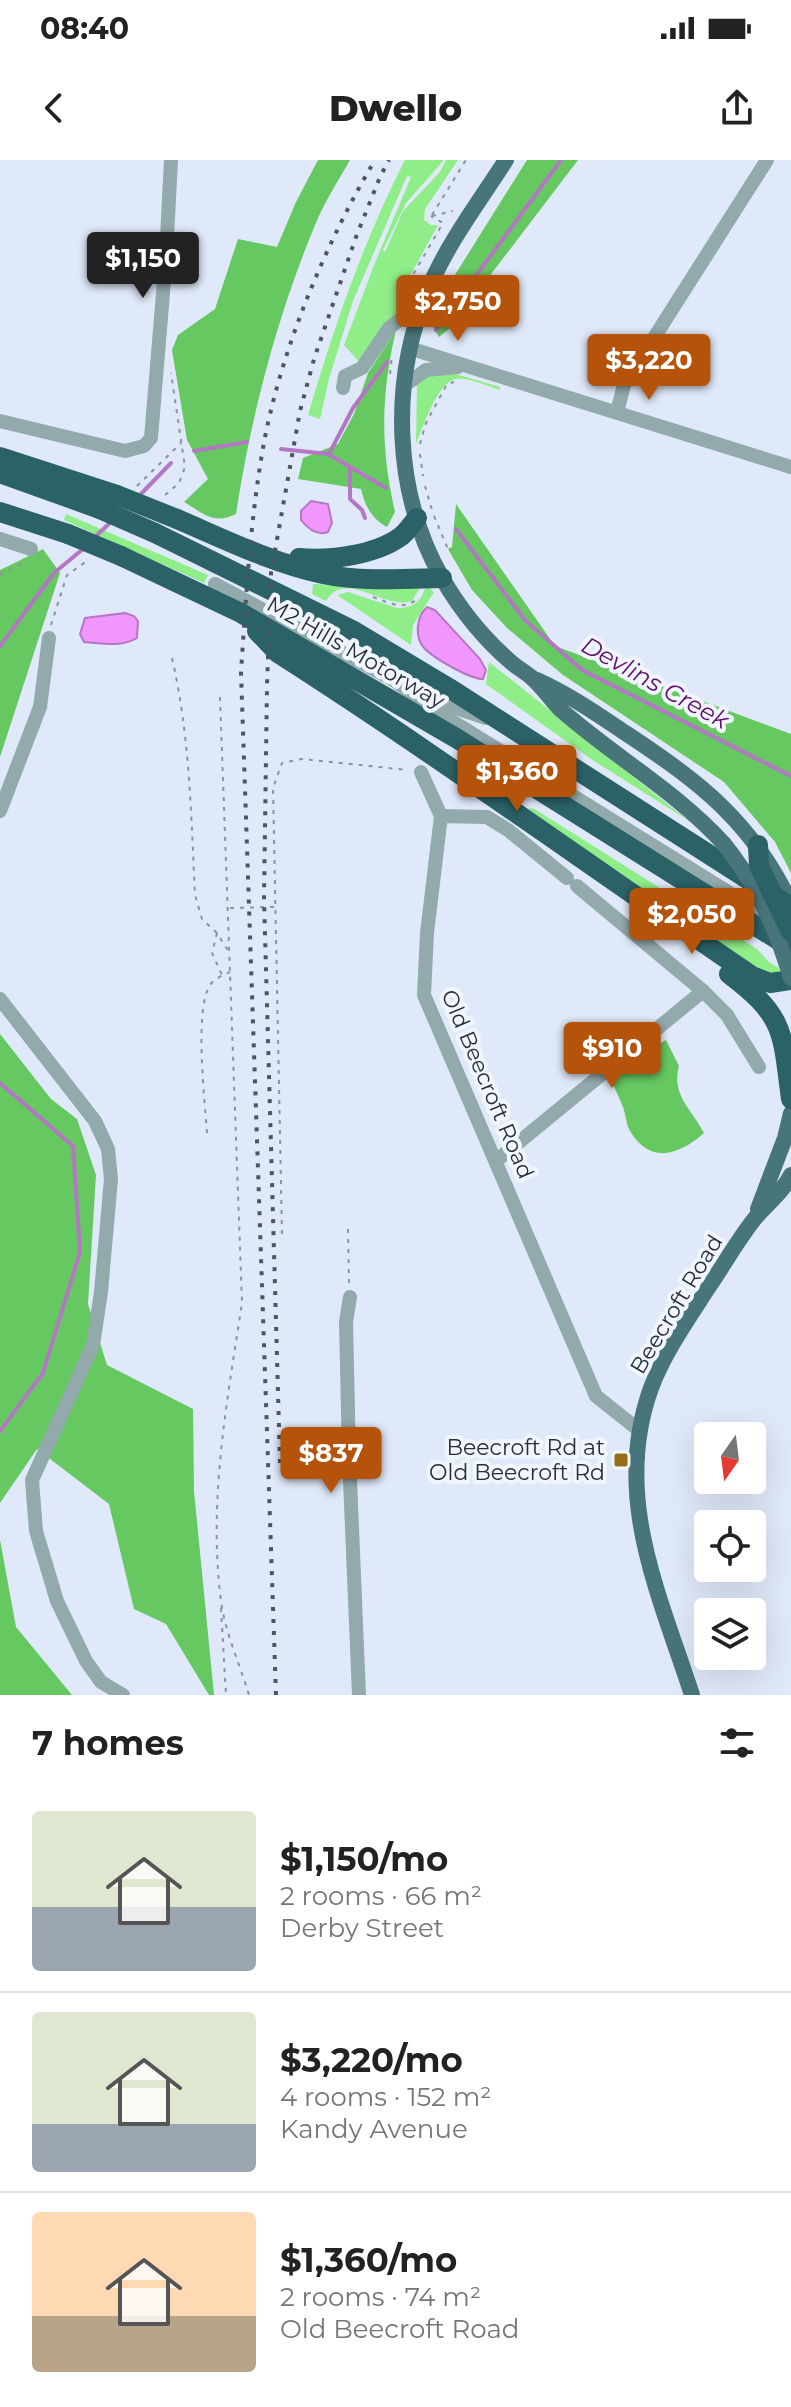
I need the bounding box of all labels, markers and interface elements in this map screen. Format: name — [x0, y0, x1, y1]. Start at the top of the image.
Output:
text: 08:40 — [40, 10, 129, 47]
icon: back — [32, 86, 76, 130]
text: Dwello — [329, 86, 462, 130]
icon: share — [715, 86, 759, 130]
pin: $1,150 — [78, 232, 208, 300]
text: $1,150 — [105, 242, 181, 274]
pin: $2,750 — [393, 275, 523, 343]
text: $2,750 — [414, 285, 502, 317]
pin: $3,220 — [584, 334, 714, 402]
text: $3,220 — [605, 344, 693, 376]
street label: M2 Hills Motorway — [262, 590, 450, 714]
water label: Devlins Creek — [576, 630, 736, 736]
pin: $1,360 — [452, 745, 582, 813]
text: $1,360 — [475, 755, 559, 787]
pin: $2,050 — [627, 888, 757, 956]
text: $2,050 — [647, 898, 737, 930]
street label: Old Beecroft Road — [436, 986, 540, 1183]
pin: $910 — [565, 1022, 659, 1090]
text: $910 — [582, 1032, 642, 1064]
street label: Beecroft Road — [624, 1230, 729, 1379]
north arrow — [694, 1422, 766, 1494]
map controls — [694, 1422, 766, 1670]
pin: $837 — [284, 1427, 378, 1495]
place label: Beecroft Rd at Old Beecroft Rd — [429, 1434, 605, 1486]
text: $837 — [298, 1437, 364, 1469]
marker: Beecroft Rd at Old Beecroft Rd — [612, 1451, 630, 1469]
button: locate — [694, 1510, 766, 1582]
button: layers — [694, 1598, 766, 1670]
icon: filters — [715, 1721, 759, 1765]
text: 7 homes — [32, 1722, 184, 1764]
text: $1,150/mo — [280, 1838, 448, 1880]
icon: home — [96, 1843, 192, 1939]
text: 2 rooms · 66 m² — [280, 1880, 482, 1912]
text: Derby Street — [280, 1912, 444, 1944]
text: $3,220/mo — [280, 2039, 463, 2081]
icon: home — [96, 2044, 192, 2140]
text: 4 rooms · 152 m² — [280, 2081, 491, 2113]
text: Kandy Avenue — [280, 2113, 468, 2145]
text: $1,360/mo — [280, 2239, 457, 2281]
icon: home — [96, 2244, 192, 2340]
text: 2 rooms · 74 m² — [280, 2281, 481, 2313]
text: Old Beecroft Road — [280, 2313, 519, 2345]

